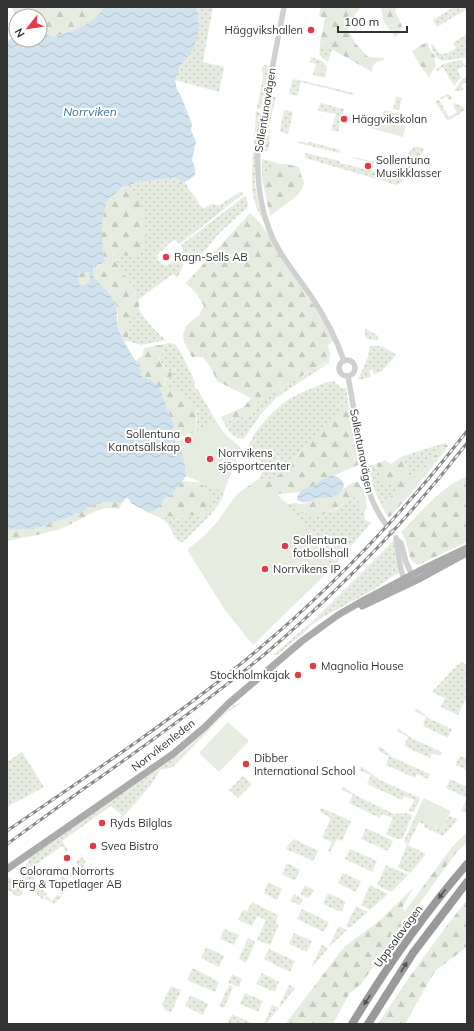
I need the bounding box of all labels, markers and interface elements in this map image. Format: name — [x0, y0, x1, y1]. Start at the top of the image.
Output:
north arrow — [8, 8, 48, 48]
scale bar — [338, 8, 407, 34]
text: 100 m — [344, 14, 379, 29]
place label: Häggvikshallen — [225, 23, 303, 37]
marker: Häggvikshallen — [306, 25, 316, 35]
text: N — [11, 26, 27, 40]
street label: Sollentunavägen — [251, 67, 279, 153]
water label: Norrviken — [63, 104, 117, 119]
place label: Häggvikskolan — [352, 112, 427, 126]
marker: Häggvikskolan — [339, 114, 349, 124]
place label: Sollentuna Musikklasser — [376, 153, 441, 180]
marker: Sollentuna Musikklasser — [363, 161, 373, 171]
place label: Ragn-Sells AB — [174, 250, 248, 264]
marker: Ragn-Sells AB — [161, 252, 171, 262]
street label: Sollentunavägen — [347, 408, 377, 494]
place label: Sollentuna Kanotsällskap — [108, 427, 180, 454]
marker: Sollentuna Kanotsällskap — [183, 435, 193, 445]
place label: Norrvikens sjösportcenter — [218, 446, 290, 473]
marker: Norrvikens sjösportcenter — [205, 454, 215, 464]
place label: Sollentuna fotbollshall — [293, 533, 349, 560]
marker: Sollentuna fotbollshall — [280, 541, 290, 551]
place label: Norrvikens IP — [273, 562, 341, 576]
marker: Norrvikens IP — [260, 564, 270, 574]
place label: Magnolia House — [321, 659, 404, 673]
marker: Magnolia House — [308, 661, 318, 671]
place label: Stockholmkajak — [210, 668, 290, 682]
marker: Stockholmkajak — [293, 670, 303, 680]
street label: Norrvikenleden — [128, 716, 198, 774]
place label: Dibber International School — [254, 751, 355, 778]
marker: Dibber International School — [241, 759, 251, 769]
place label: Ryds Bilglas — [110, 816, 172, 830]
marker: Ryds Bilglas — [97, 818, 107, 828]
place label: Svea Bistro — [101, 839, 159, 853]
marker: Svea Bistro — [88, 841, 98, 851]
marker: Colorama Norrorts Färg & Tapetlager AB — [62, 853, 72, 863]
place label: Colorama Norrorts Färg & Tapetlager AB — [12, 864, 122, 891]
one-way arrow — [438, 889, 447, 900]
street label: Uppsalavägen — [371, 902, 425, 970]
one-way arrow — [400, 961, 407, 973]
one-way arrow — [363, 995, 371, 1005]

